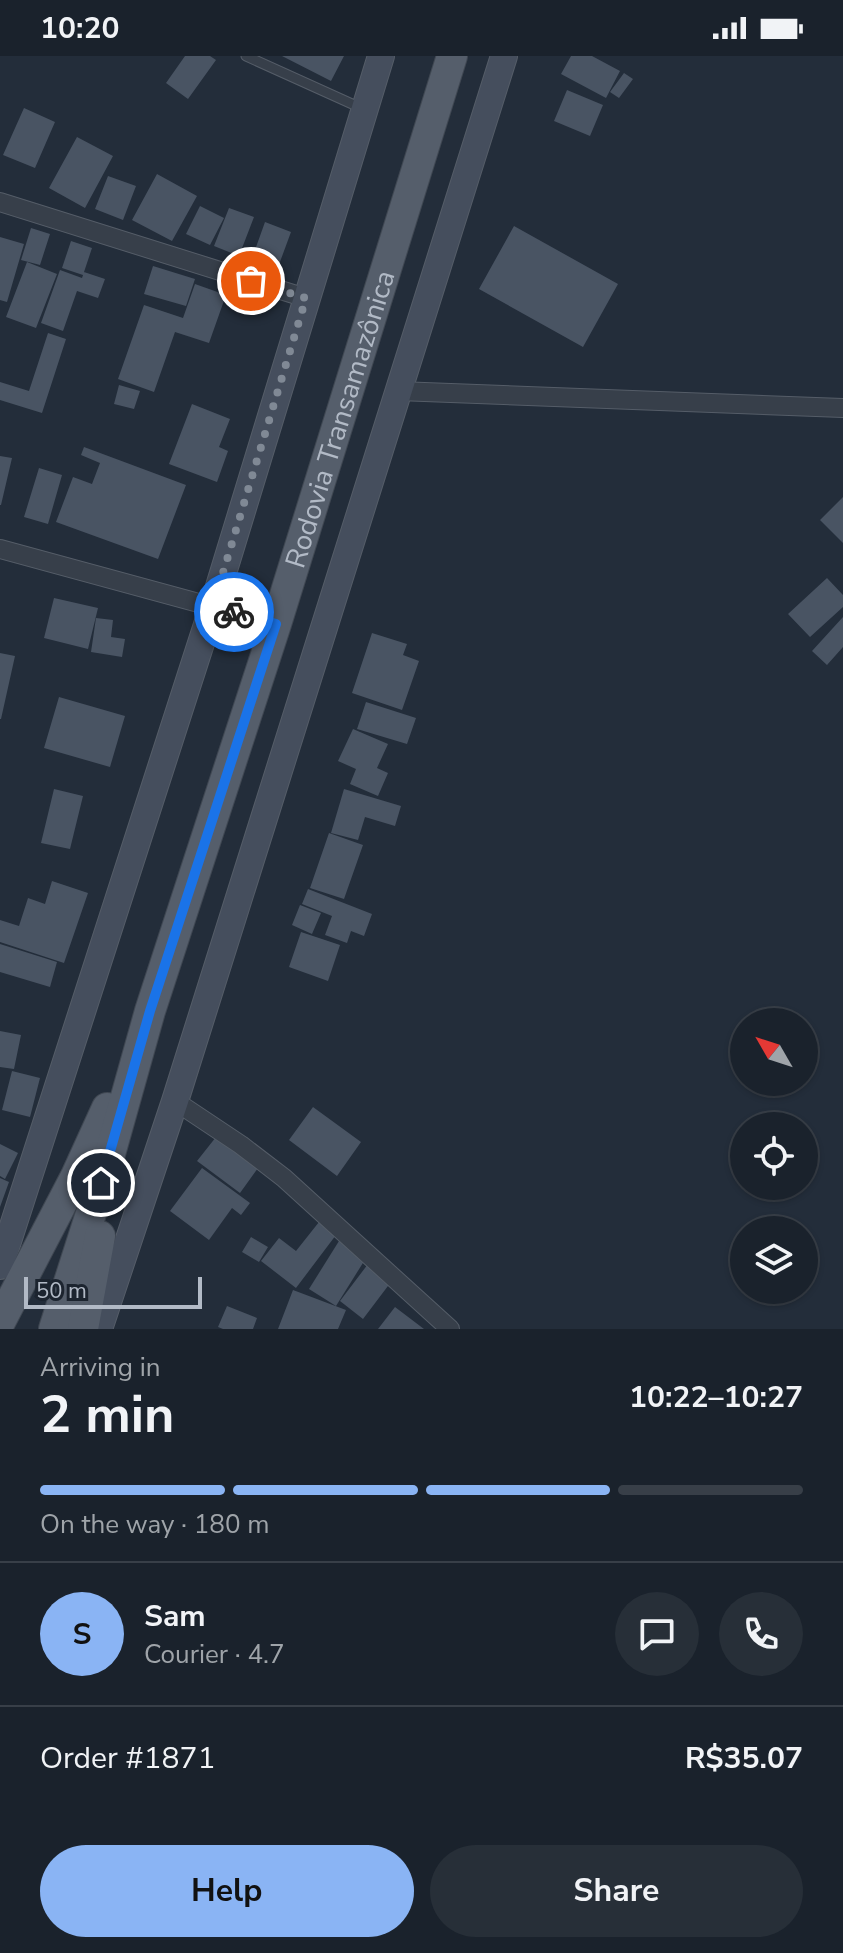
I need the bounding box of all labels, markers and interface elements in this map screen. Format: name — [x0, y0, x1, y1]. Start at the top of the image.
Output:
text: 10:20 — [40, 8, 119, 49]
pin — [217, 247, 285, 315]
icon: bag — [229, 259, 273, 303]
street label: Rodovia Transamazônica — [277, 266, 404, 573]
courier — [194, 572, 274, 652]
icon: bike — [212, 590, 256, 634]
north arrow — [730, 1008, 818, 1096]
map controls — [730, 1008, 818, 1304]
button: locate — [730, 1112, 818, 1200]
pin — [67, 1149, 135, 1217]
icon: home — [79, 1161, 123, 1205]
button: layers — [730, 1216, 818, 1304]
scale bar — [24, 1273, 202, 1309]
text: 50 m — [36, 1276, 87, 1306]
text: Arriving in — [40, 1350, 161, 1385]
text: 10:22–10:27 — [629, 1377, 803, 1418]
text: 2 min — [40, 1379, 175, 1450]
text: On the way · 180 m — [40, 1507, 269, 1542]
button: chat — [615, 1592, 699, 1676]
button: phone — [719, 1592, 803, 1676]
text: Sam — [144, 1596, 206, 1637]
text: S — [73, 1614, 91, 1655]
text: Courier · 4.7 — [144, 1637, 285, 1672]
text: Order #1871 — [40, 1738, 215, 1779]
text: R$35.07 — [685, 1738, 803, 1779]
button: Help — [40, 1845, 414, 1937]
button: Share — [430, 1845, 803, 1937]

